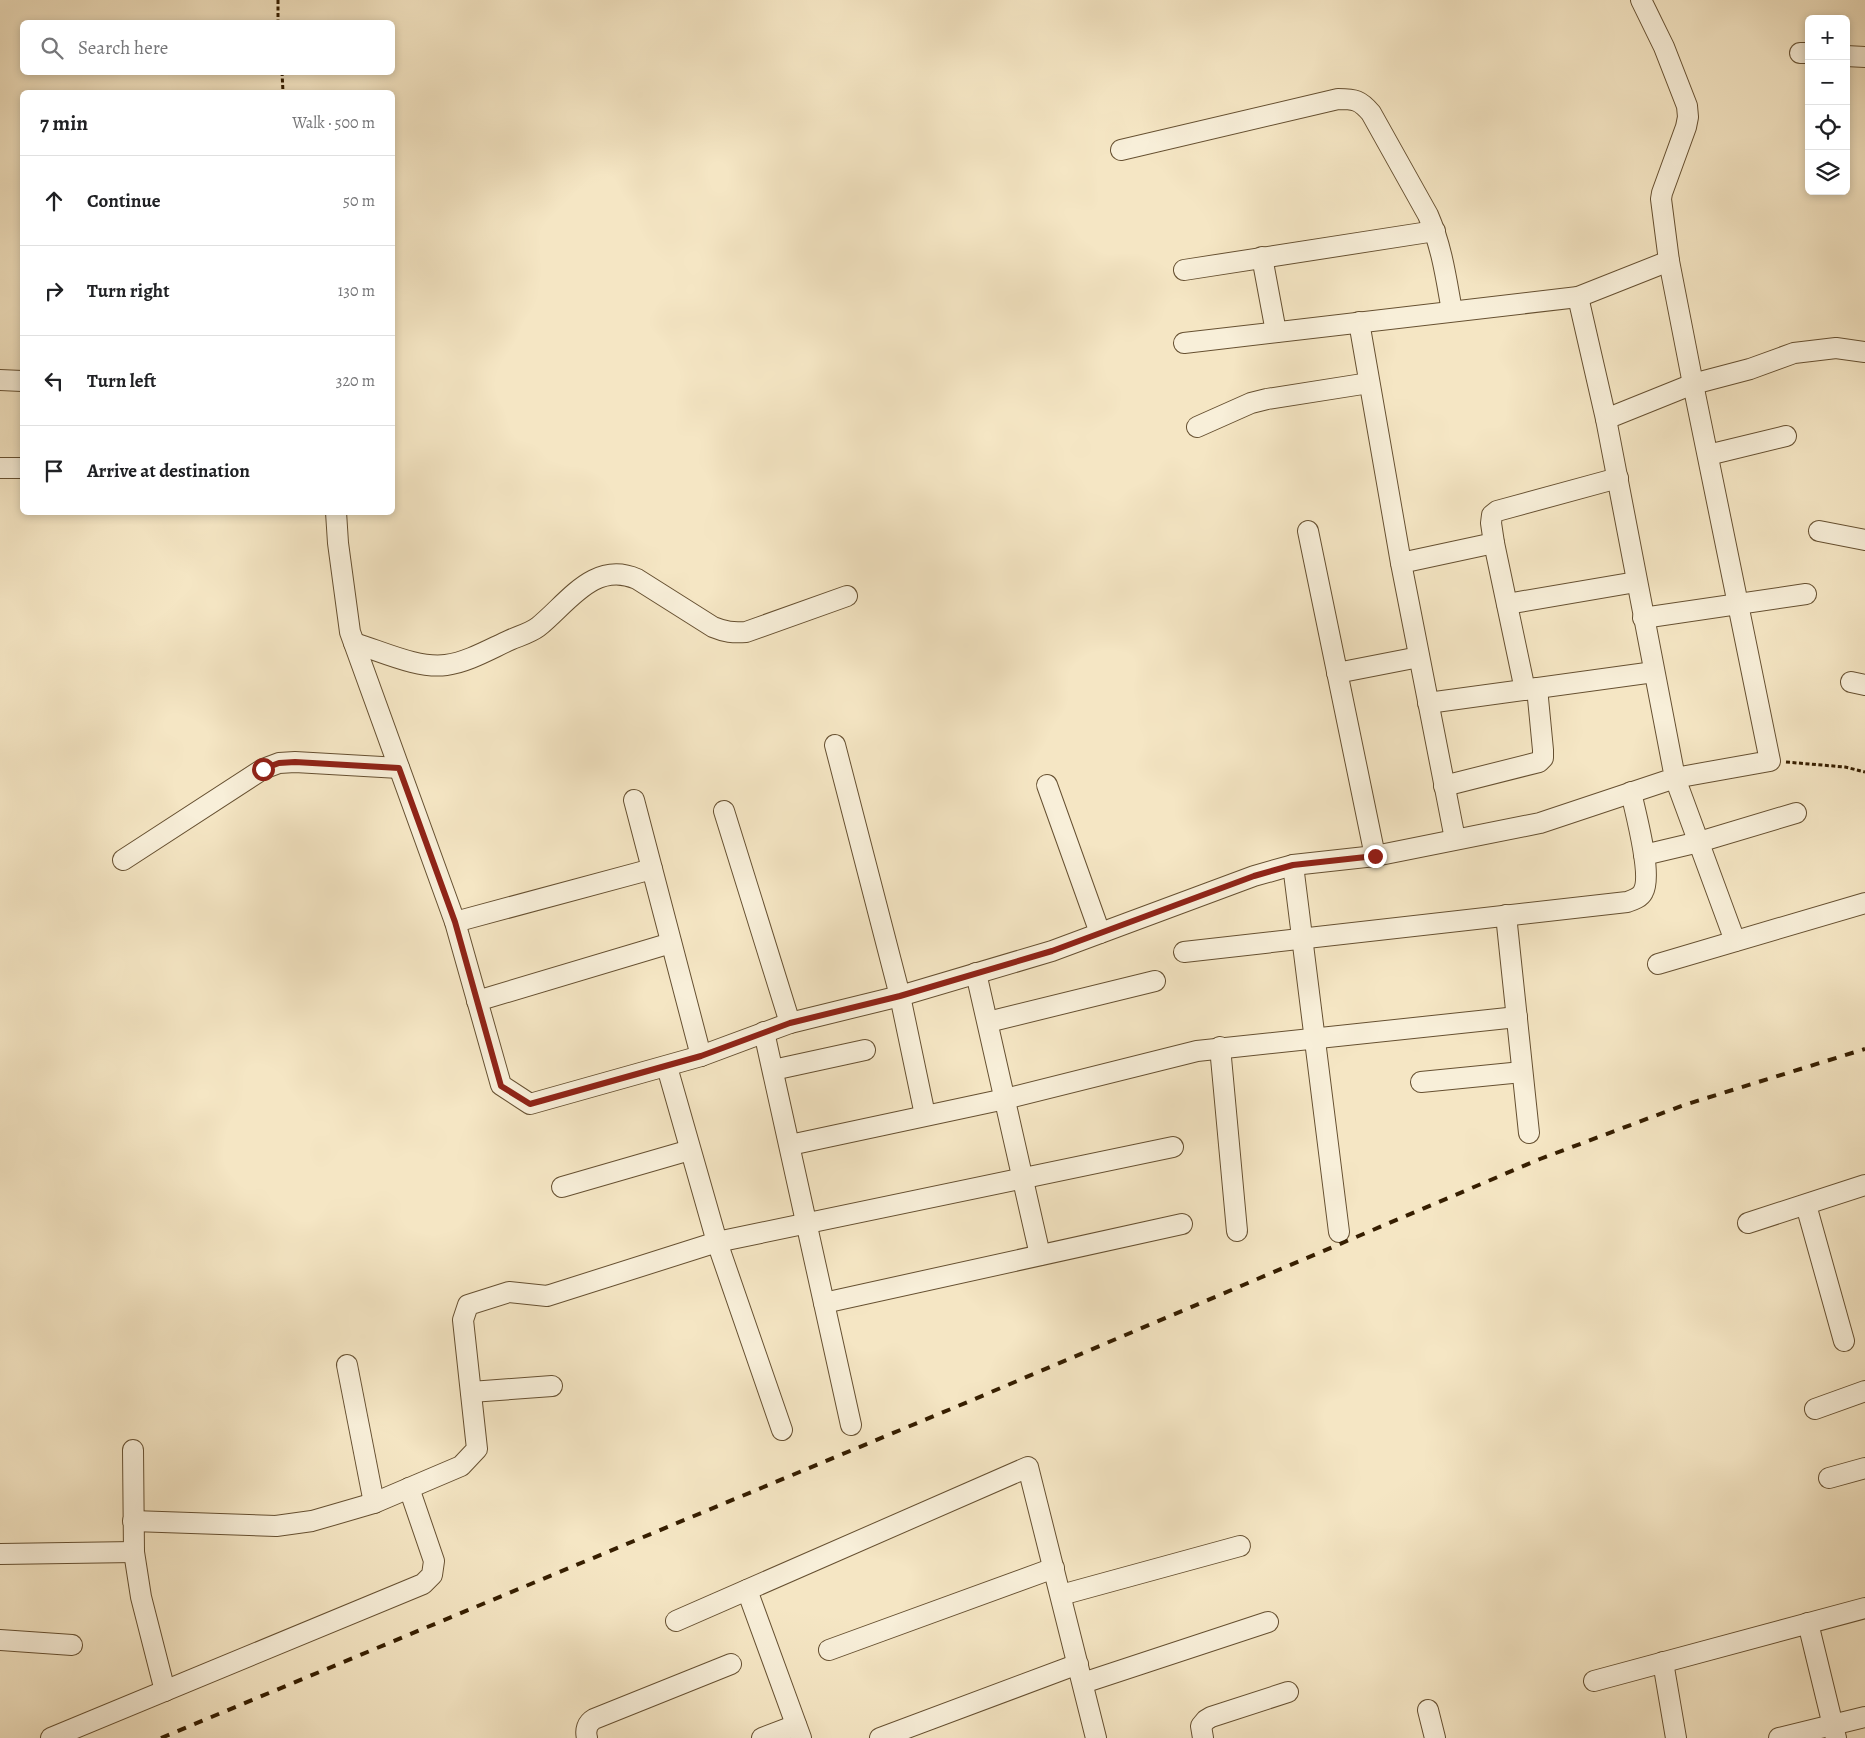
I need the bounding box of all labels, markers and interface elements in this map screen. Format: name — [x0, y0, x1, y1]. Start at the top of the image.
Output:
map controls — [1805, 15, 1850, 195]
button: + — [1805, 15, 1850, 60]
search box — [20, 20, 395, 75]
icon: search — [38, 34, 66, 62]
text: Search here — [78, 35, 168, 61]
button: − — [1805, 60, 1850, 105]
button: locate — [1805, 105, 1850, 150]
text: 7 min — [40, 109, 88, 137]
text: Walk · 500 m — [292, 112, 375, 134]
button: layers — [1805, 150, 1850, 195]
icon: ahead — [40, 187, 68, 215]
text: Continue — [87, 188, 161, 214]
text: 50 m — [343, 190, 375, 212]
icon: right — [40, 277, 68, 305]
text: Turn right — [87, 278, 169, 304]
text: 130 m — [338, 280, 375, 302]
icon: left — [40, 367, 68, 395]
text: Turn left — [87, 368, 156, 394]
text: 320 m — [336, 370, 375, 392]
icon: arrive — [40, 457, 68, 485]
text: Arrive at destination — [87, 458, 250, 484]
route start — [252, 758, 275, 781]
route end — [1364, 845, 1387, 868]

